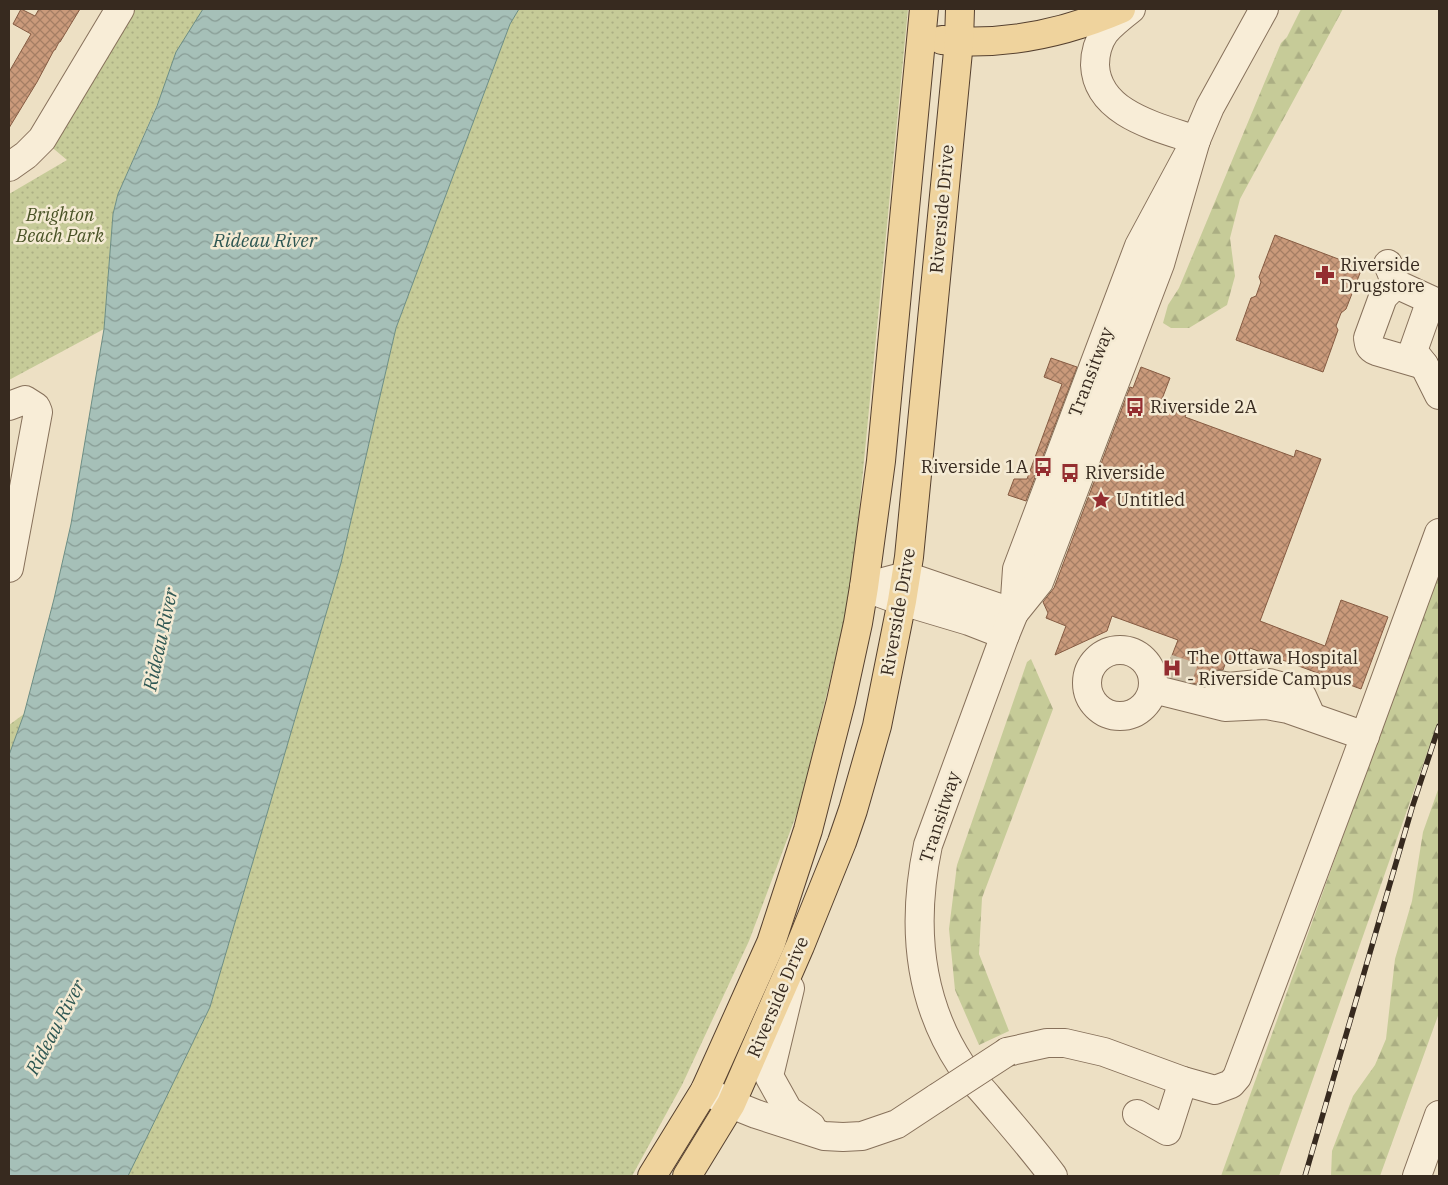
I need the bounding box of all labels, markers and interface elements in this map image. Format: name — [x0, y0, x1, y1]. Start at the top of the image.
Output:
street label: Riverside Drive — [924, 143, 959, 274]
park label: Brighton Beach Park — [15, 203, 104, 247]
water label: Rideau River — [212, 228, 318, 252]
place label: Riverside Drugstore — [1340, 253, 1425, 297]
pharmacy icon: Riverside Drugstore — [1314, 264, 1336, 286]
street label: Transitway — [1063, 323, 1118, 420]
place label: Riverside 2A — [1150, 395, 1258, 418]
bus stop icon: Riverside 2A — [1124, 396, 1146, 418]
place label: Riverside 1A — [921, 455, 1029, 478]
bus stop icon: Riverside 1A — [1032, 456, 1054, 478]
place label: Riverside — [1085, 461, 1165, 484]
bus stop icon: Riverside — [1059, 462, 1081, 484]
place label: Untitled — [1116, 488, 1185, 511]
place icon: Untitled — [1090, 489, 1112, 511]
street label: Riverside Drive — [875, 546, 920, 678]
water label: Rideau River — [137, 585, 183, 693]
place label: The Ottawa Hospital - Riverside Campus — [1187, 646, 1358, 690]
hospital icon: The Ottawa Hospital - Riverside Campus — [1161, 657, 1183, 679]
street label: Transitway — [914, 768, 965, 865]
street label: Riverside Drive — [742, 933, 813, 1061]
water label: Rideau River — [19, 975, 90, 1080]

